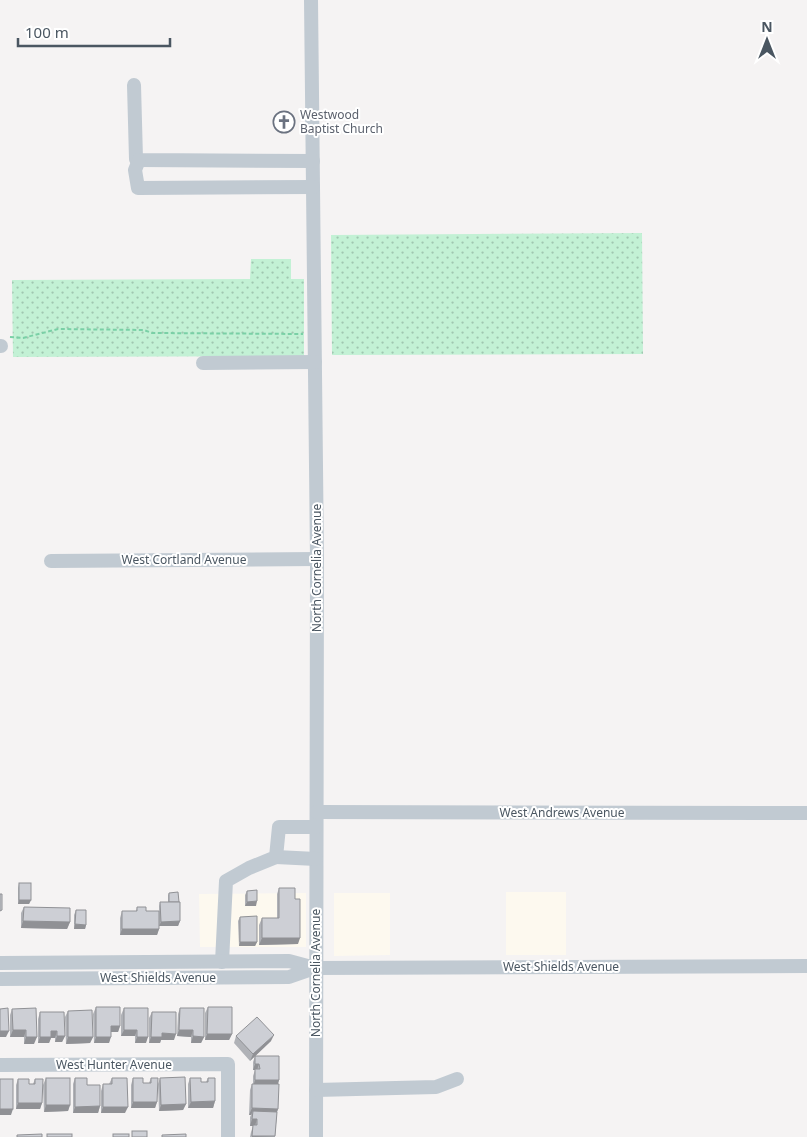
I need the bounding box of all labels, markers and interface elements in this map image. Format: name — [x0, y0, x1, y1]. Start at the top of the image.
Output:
scale bar — [18, 15, 170, 47]
north arrow — [742, 15, 792, 65]
text: N — [761, 17, 773, 36]
text: 100 m — [25, 22, 69, 42]
place label: Westwood Baptist Church — [300, 106, 383, 137]
church icon: Westwood Baptist Church — [272, 110, 296, 134]
street label: North Cornelia Avenue — [308, 504, 325, 632]
street label: West Cortland Avenue — [122, 551, 247, 568]
street label: West Andrews Avenue — [499, 804, 625, 821]
street label: North Cornelia Avenue — [307, 909, 324, 1037]
street label: West Shields Avenue — [503, 958, 619, 975]
street label: West Shields Avenue — [100, 969, 216, 986]
street label: West Hunter Avenue — [56, 1056, 172, 1073]

